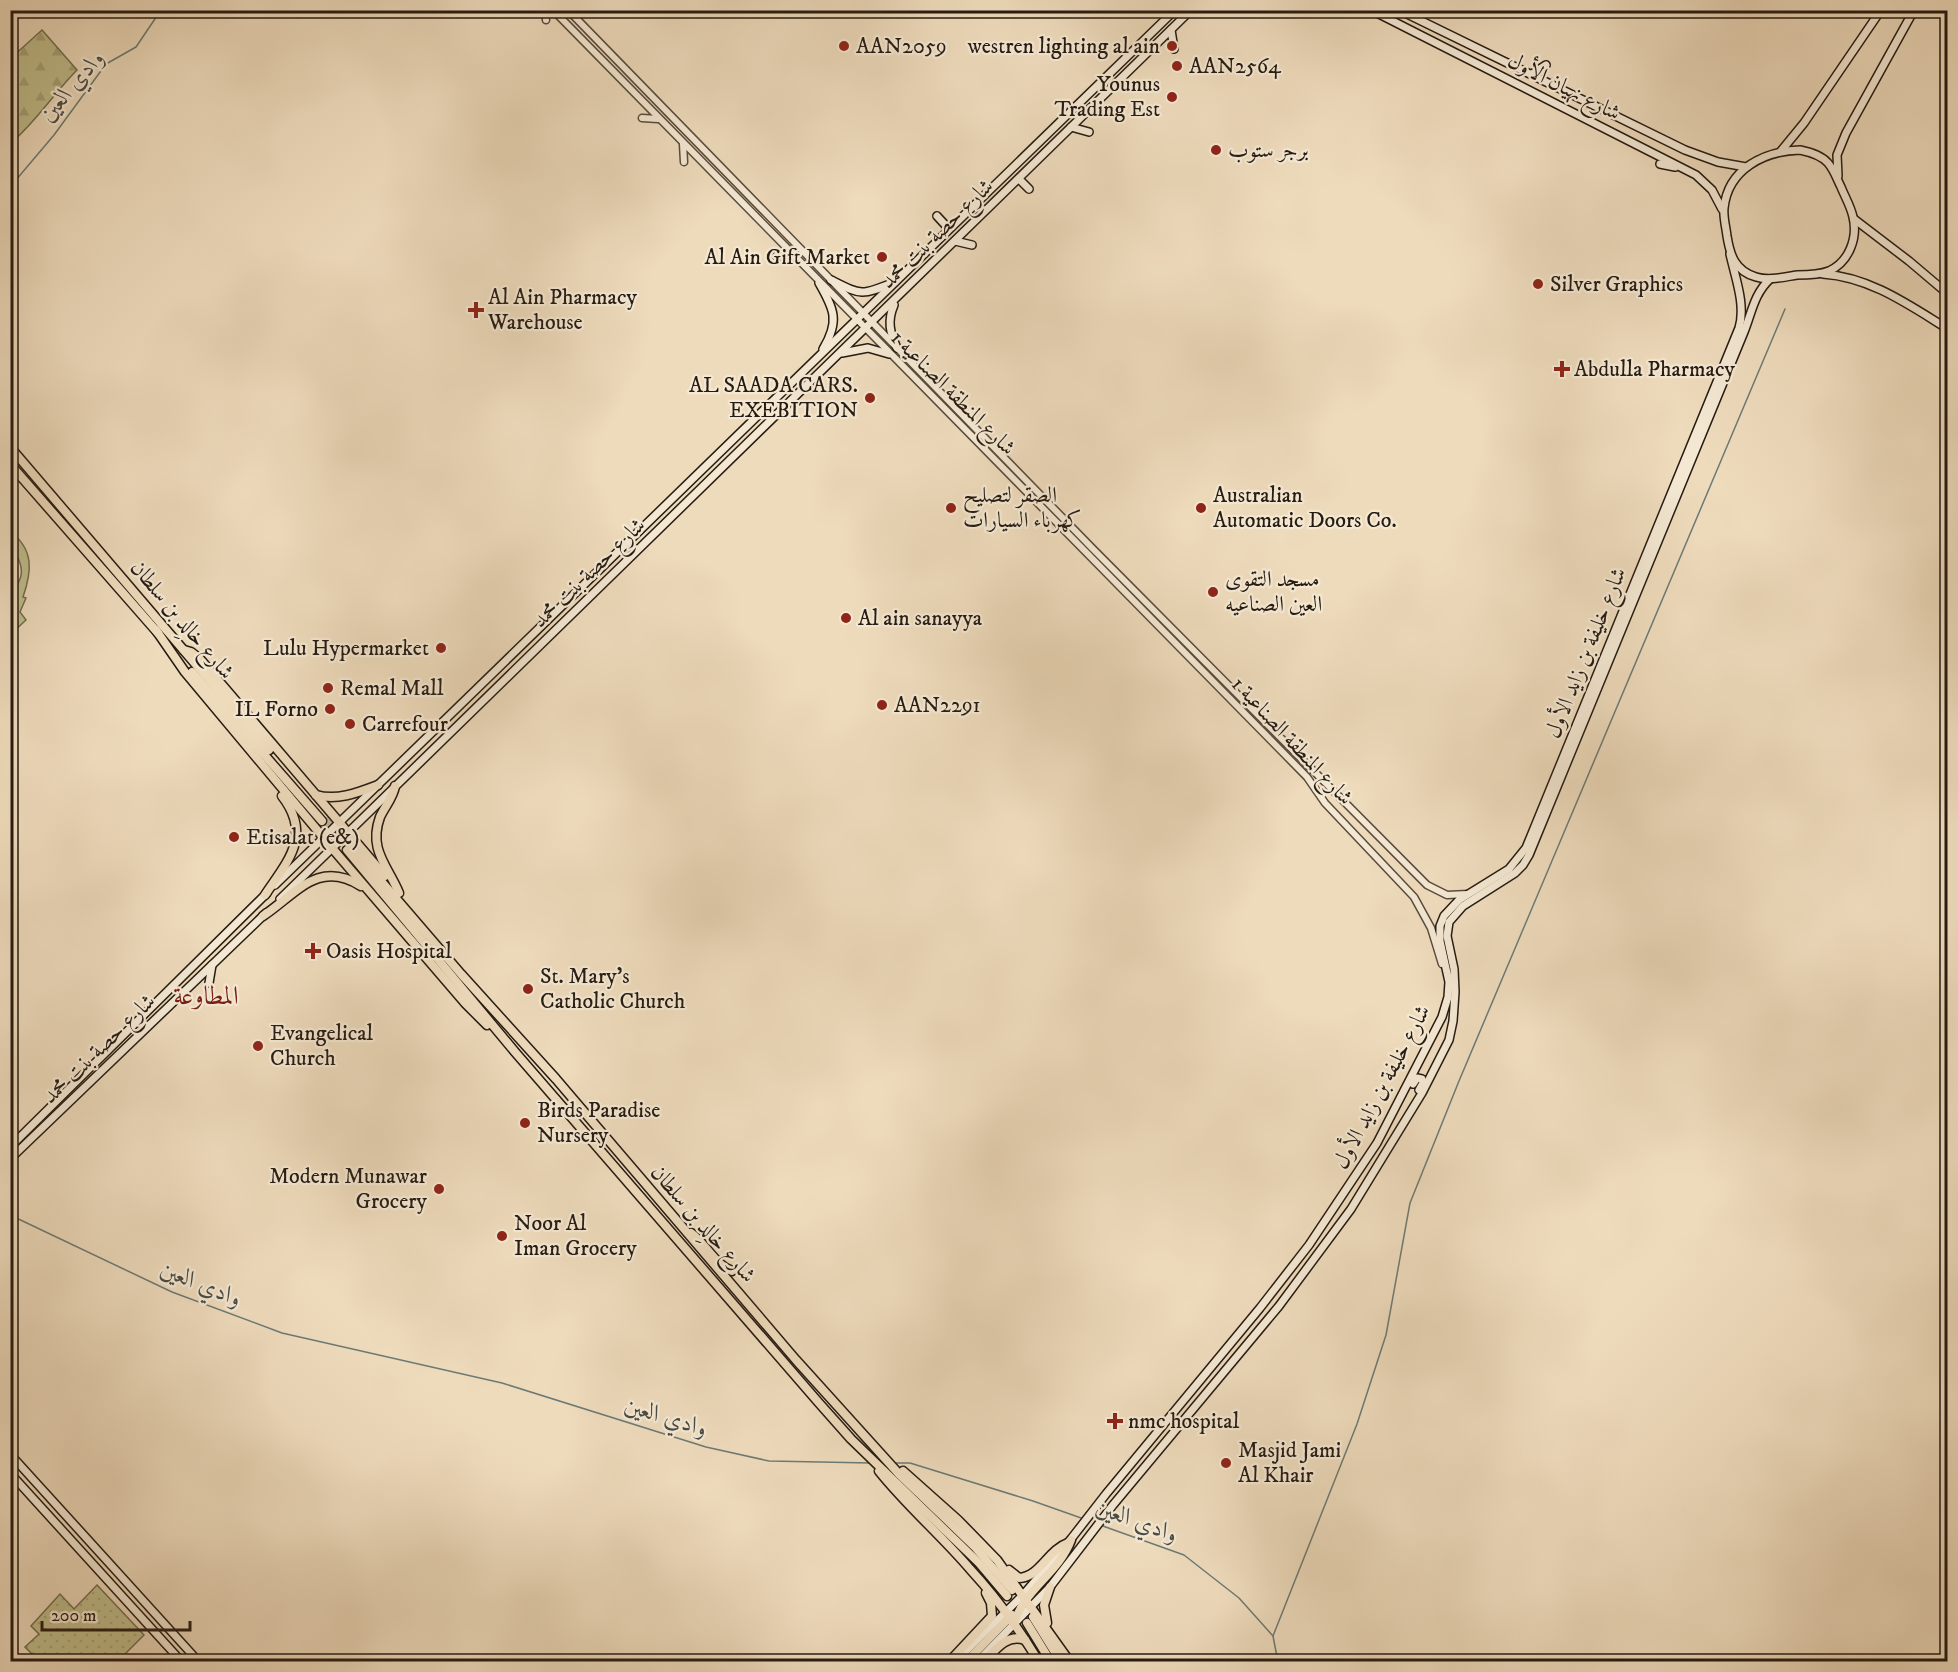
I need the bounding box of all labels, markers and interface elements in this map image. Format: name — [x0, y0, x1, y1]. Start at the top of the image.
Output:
place label: AAN2059 — [856, 33, 947, 60]
place label: westren lighting al ain — [967, 33, 1160, 60]
marker: AAN2059 — [837, 39, 851, 53]
marker: westren lighting al ain — [1165, 39, 1179, 53]
water label: وادي العين — [33, 44, 114, 130]
street label: شارع نهيان الأول — [1501, 44, 1626, 131]
place label: AAN2564 — [1189, 53, 1282, 80]
marker: AAN2564 — [1170, 59, 1184, 73]
place label: Younus Trading Est — [1055, 71, 1160, 123]
marker: Younus Trading Est — [1165, 90, 1179, 104]
place label: برجر ستوب — [1228, 137, 1308, 164]
marker: برجر ستوب — [1209, 143, 1223, 157]
street label: شارع حصة بنت محمد — [875, 173, 1002, 298]
place label: Al Ain Gift Market — [705, 244, 870, 271]
marker: Al Ain Gift Market — [875, 250, 889, 264]
place label: Silver Graphics — [1550, 271, 1683, 298]
marker: Silver Graphics — [1531, 277, 1545, 291]
place label: Al Ain Pharmacy Warehouse — [487, 284, 637, 336]
marker: Al Ain Pharmacy Warehouse — [469, 303, 483, 317]
street label: شارع المنطقة الصناعية 1 — [882, 325, 1021, 464]
place label: Abdulla Pharmacy — [1574, 356, 1735, 383]
marker: Abdulla Pharmacy — [1555, 362, 1569, 376]
place label: AL SAADA CARS. EXEBITION — [689, 372, 858, 424]
marker: AL SAADA CARS. EXEBITION — [863, 391, 877, 405]
place label: الصقر لتصليح كهرباء السيارات — [963, 482, 1081, 534]
place label: Australian Automatic Doors Co. — [1213, 482, 1397, 534]
marker: الصقر لتصليح كهرباء السيارات — [944, 501, 958, 515]
marker: Australian Automatic Doors Co. — [1194, 501, 1208, 515]
street label: شارع حصة بنت محمد — [527, 512, 654, 637]
street label: شارع خالِد بن سلطان — [121, 555, 240, 688]
street label: شارع خليفة بن زايد الأول — [1537, 562, 1636, 744]
place label: مسجد التقوى العين الصناعيه — [1225, 566, 1322, 618]
marker: مسجد التقوى العين الصناعيه — [1206, 585, 1220, 599]
place label: Al ain sanayya — [858, 605, 983, 632]
marker: Al ain sanayya — [839, 611, 853, 625]
place label: Lulu Hypermarket — [263, 635, 429, 662]
marker: Lulu Hypermarket — [434, 641, 448, 655]
street label: شارع المنطقة الصناعية 1 — [1223, 671, 1359, 814]
place label: Remal Mall — [340, 675, 444, 702]
marker: Remal Mall — [321, 681, 335, 695]
place label: AAN2291 — [894, 692, 981, 719]
place label: IL Forno — [235, 696, 318, 723]
marker: AAN2291 — [875, 698, 889, 712]
marker: IL Forno — [323, 702, 337, 716]
place label: Carrefour — [362, 711, 449, 738]
marker: Carrefour — [343, 717, 357, 731]
place label: Etisalat (e&) — [246, 824, 359, 851]
marker: Etisalat (e&) — [227, 830, 241, 844]
place label: Oasis Hospital — [326, 938, 452, 965]
marker: Oasis Hospital — [304, 942, 322, 960]
place label: St. Mary's Catholic Church — [540, 963, 686, 1015]
district label: المطاوعة — [173, 980, 239, 1013]
marker: St. Mary's Catholic Church — [521, 982, 535, 996]
street label: شارع حصة بنت محمد — [37, 988, 164, 1113]
street label: شارع خليفة بن زايد الأول — [1325, 999, 1440, 1176]
place label: Evangelical Church — [270, 1020, 374, 1072]
marker: Evangelical Church — [251, 1039, 265, 1053]
place label: Birds Paradise Nursery — [537, 1097, 660, 1149]
marker: Birds Paradise Nursery — [518, 1116, 532, 1130]
street label: شارع خالِد بن سلطان — [641, 1159, 762, 1291]
place label: Modern Munawar Grocery — [269, 1163, 428, 1215]
marker: Modern Munawar Grocery — [432, 1182, 446, 1196]
place label: Noor Al Iman Grocery — [514, 1210, 637, 1262]
marker: Noor Al Iman Grocery — [495, 1229, 509, 1243]
water label: وادي العين — [155, 1254, 246, 1317]
water label: وادي العين — [620, 1390, 711, 1447]
place label: nmc hospital — [1128, 1408, 1240, 1435]
marker: nmc hospital — [1106, 1412, 1124, 1430]
place label: Masjid Jami Al Khair — [1238, 1437, 1341, 1489]
marker: Masjid Jami Al Khair — [1219, 1456, 1233, 1470]
water label: وادي العين — [1091, 1492, 1182, 1553]
scale bar — [42, 1594, 190, 1632]
text: 200 m — [51, 1605, 97, 1627]

